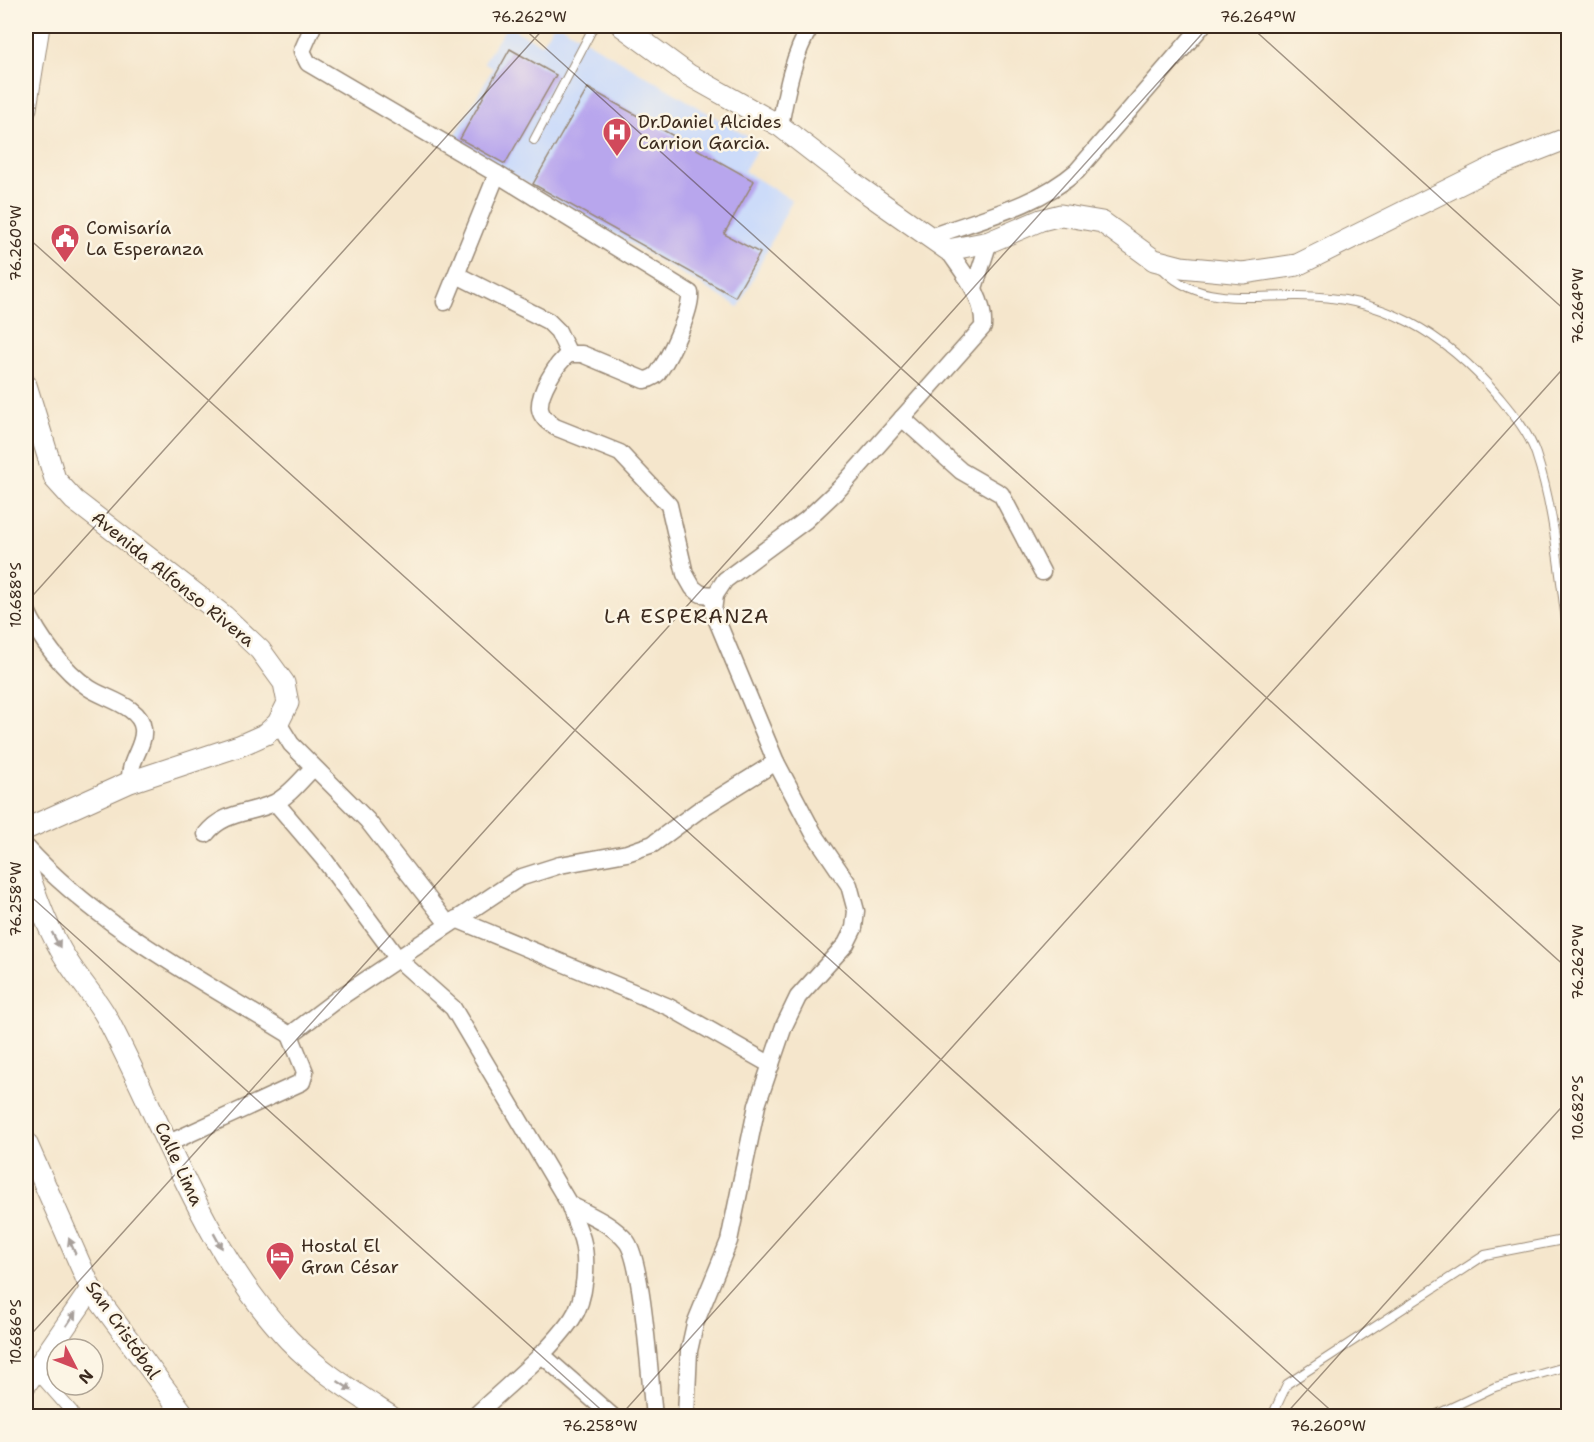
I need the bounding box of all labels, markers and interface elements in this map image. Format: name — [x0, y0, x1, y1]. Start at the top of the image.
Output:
text: 76.262°W — [491, 7, 567, 27]
text: 76.264°W — [1220, 7, 1296, 27]
place label: Dr.Daniel Alcides Carrion Garcia. — [638, 110, 782, 155]
hospital icon: Dr.Daniel Alcides Carrion Garcia. — [601, 116, 633, 158]
text: 76.260°W — [6, 205, 26, 281]
place label: Comisaría La Esperanza — [86, 216, 203, 261]
public building icon: Comisaría La Esperanza — [49, 222, 81, 264]
text: 76.264°W — [1568, 268, 1588, 344]
street label: Avenida Alfonso Rivera — [86, 506, 260, 652]
text: 10.688°S — [6, 562, 26, 628]
district label: LA ESPERANZA — [604, 603, 770, 629]
text: 76.258°W — [6, 861, 26, 937]
text: 76.262°W — [1568, 924, 1588, 1000]
one-way arrow — [51, 931, 61, 949]
text: 10.682°S — [1568, 1075, 1588, 1141]
street label: Calle Lima — [149, 1118, 209, 1210]
one-way arrow — [212, 1233, 223, 1249]
place label: Hostal El Gran César — [301, 1234, 399, 1279]
one-way arrow — [67, 1237, 76, 1255]
hotel icon: Hostal El Gran César — [264, 1240, 296, 1282]
street label: San Cristóbal — [80, 1276, 166, 1384]
text: 10.686°S — [6, 1299, 26, 1365]
one-way arrow — [65, 1311, 76, 1328]
north arrow — [45, 1337, 105, 1397]
text: N — [74, 1365, 98, 1388]
one-way arrow — [337, 1380, 353, 1391]
text: 76.258°W — [562, 1416, 638, 1436]
text: 76.260°W — [1290, 1416, 1366, 1436]

